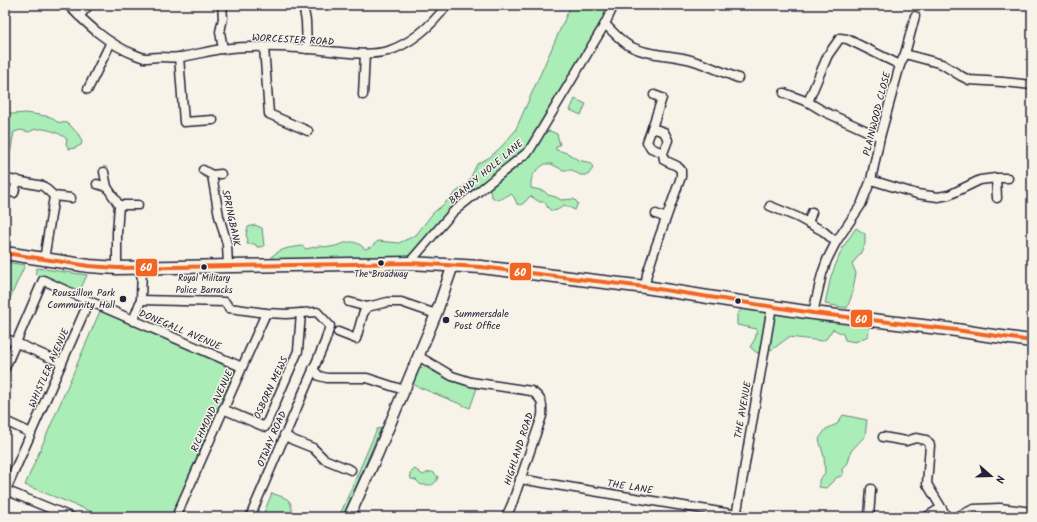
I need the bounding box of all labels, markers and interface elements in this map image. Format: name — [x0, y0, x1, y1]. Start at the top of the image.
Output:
street label: WORCESTER ROAD — [251, 30, 335, 50]
street label: PLAINWOOD CLOSE — [859, 69, 895, 158]
street label: BRANDY HOLE LANE — [445, 135, 528, 208]
street label: SPRINGBANK — [217, 188, 245, 248]
line badge: 60 — [135, 258, 158, 277]
marker: The Broadway — [376, 258, 386, 268]
text: 60 — [140, 259, 152, 277]
marker: Royal Military Police Barracks — [199, 262, 209, 272]
line badge: 60 — [509, 262, 532, 281]
text: 60 — [514, 264, 526, 282]
place label: The Broadway — [354, 267, 408, 282]
place label: Royal Military Police Barracks — [175, 271, 233, 298]
place label: Roussillon Park Community Hall — [47, 285, 116, 313]
marker: Roussillon Park Community Hall — [118, 294, 128, 304]
unlabelled marker — [733, 296, 743, 306]
street label: DONEGALL AVENUE — [136, 305, 225, 355]
place label: Summersdale Post Office — [454, 306, 509, 334]
line badge: 60 — [850, 309, 873, 328]
text: 60 — [855, 311, 867, 329]
marker: Summersdale Post Office — [441, 315, 451, 325]
street label: WHISTLER AVENUE — [24, 325, 74, 410]
street label: OSBORN MEWS — [249, 353, 293, 422]
street label: RICHMOND AVENUE — [187, 366, 238, 455]
street label: THE AVENUE — [730, 379, 756, 440]
street label: OTWAY ROAD — [253, 408, 291, 470]
street label: HIGHLAND ROAD — [500, 410, 539, 488]
north arrow — [971, 456, 1011, 496]
text: N — [990, 473, 1009, 485]
street label: THE LANE — [606, 475, 655, 499]

